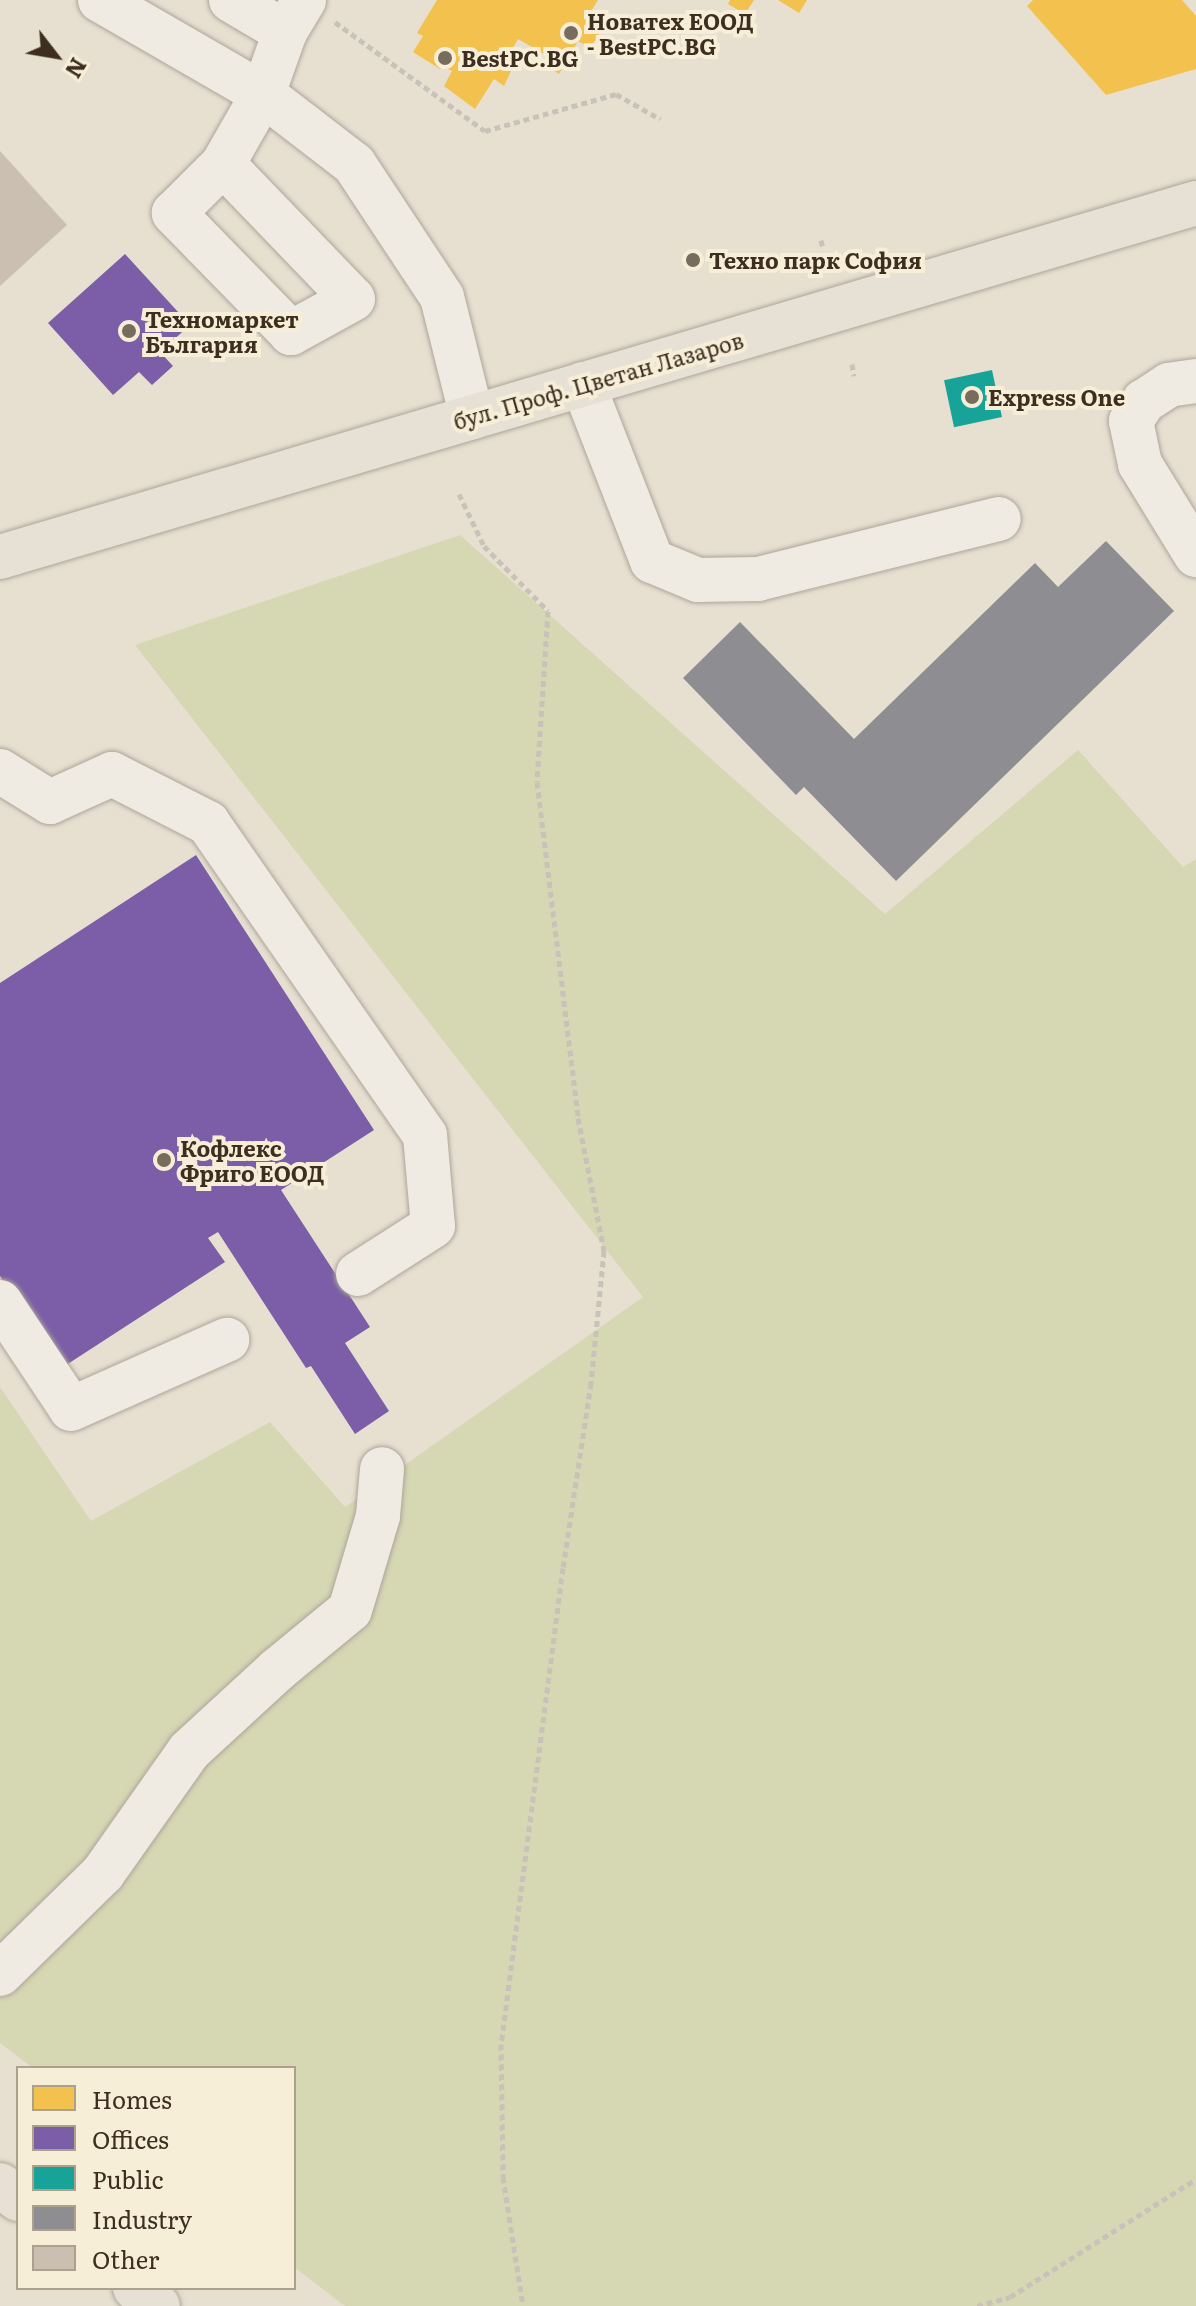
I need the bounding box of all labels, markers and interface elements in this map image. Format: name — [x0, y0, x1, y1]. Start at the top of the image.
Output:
place label: Новатех ЕООД - BestPC.BG — [587, 7, 754, 58]
north arrow — [16, 16, 96, 96]
marker: Новатех ЕООД - BestPC.BG — [562, 24, 580, 42]
place label: BestPC.BG — [461, 45, 578, 71]
marker: BestPC.BG — [436, 49, 454, 67]
text: N — [58, 52, 96, 85]
place label: Техно парк София — [709, 247, 922, 273]
marker: Техно парк София — [684, 251, 702, 269]
place label: Техномаркет България — [145, 305, 299, 356]
marker: Техномаркет България — [120, 322, 138, 340]
street label: бул. Проф. Цветан Лазаров — [450, 326, 746, 434]
place label: Express One — [988, 384, 1125, 410]
marker: Express One — [963, 388, 981, 406]
place label: Кофлекс Фриго ЕООД — [180, 1134, 324, 1186]
marker: Кофлекс Фриго ЕООД — [155, 1151, 173, 1169]
legend — [16, 2066, 296, 2290]
text: Homes — [92, 2081, 172, 2116]
text: Offices — [92, 2121, 169, 2156]
text: Public — [92, 2161, 163, 2196]
text: Industry — [92, 2201, 192, 2236]
text: Other — [92, 2241, 159, 2276]

